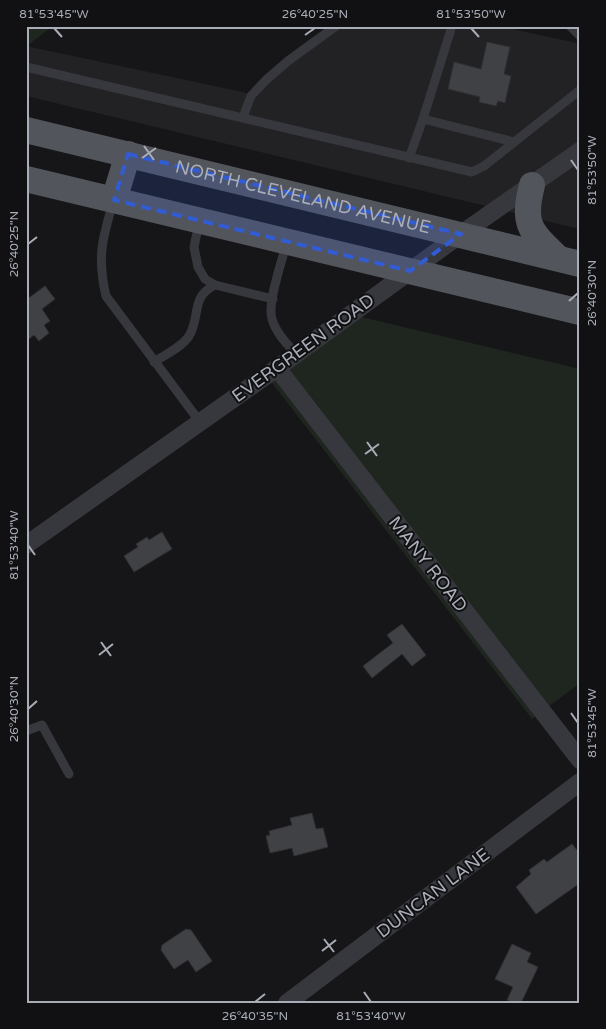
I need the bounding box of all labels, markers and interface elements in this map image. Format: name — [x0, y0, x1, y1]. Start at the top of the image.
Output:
text: 81°53'45"W — [19, 7, 89, 21]
text: 26°40'25"N — [282, 7, 348, 21]
text: 81°53'50"W — [436, 7, 506, 21]
text: 81°53'50"W — [585, 135, 599, 205]
street label: NORTH CLEVELAND AVENUE — [173, 156, 433, 238]
text: 26°40'25"N — [7, 211, 21, 277]
text: 26°40'30"N — [585, 260, 599, 326]
street label: EVERGREEN ROAD — [227, 289, 379, 407]
text: 81°53'40"W — [7, 510, 21, 580]
street label: MANY ROAD — [384, 512, 472, 616]
text: 26°40'30"N — [7, 676, 21, 742]
text: 81°53'45"W — [585, 688, 599, 758]
street label: DUNCAN LANE — [372, 843, 494, 943]
text: 26°40'35"N — [222, 1009, 288, 1023]
text: 81°53'40"W — [336, 1009, 406, 1023]

